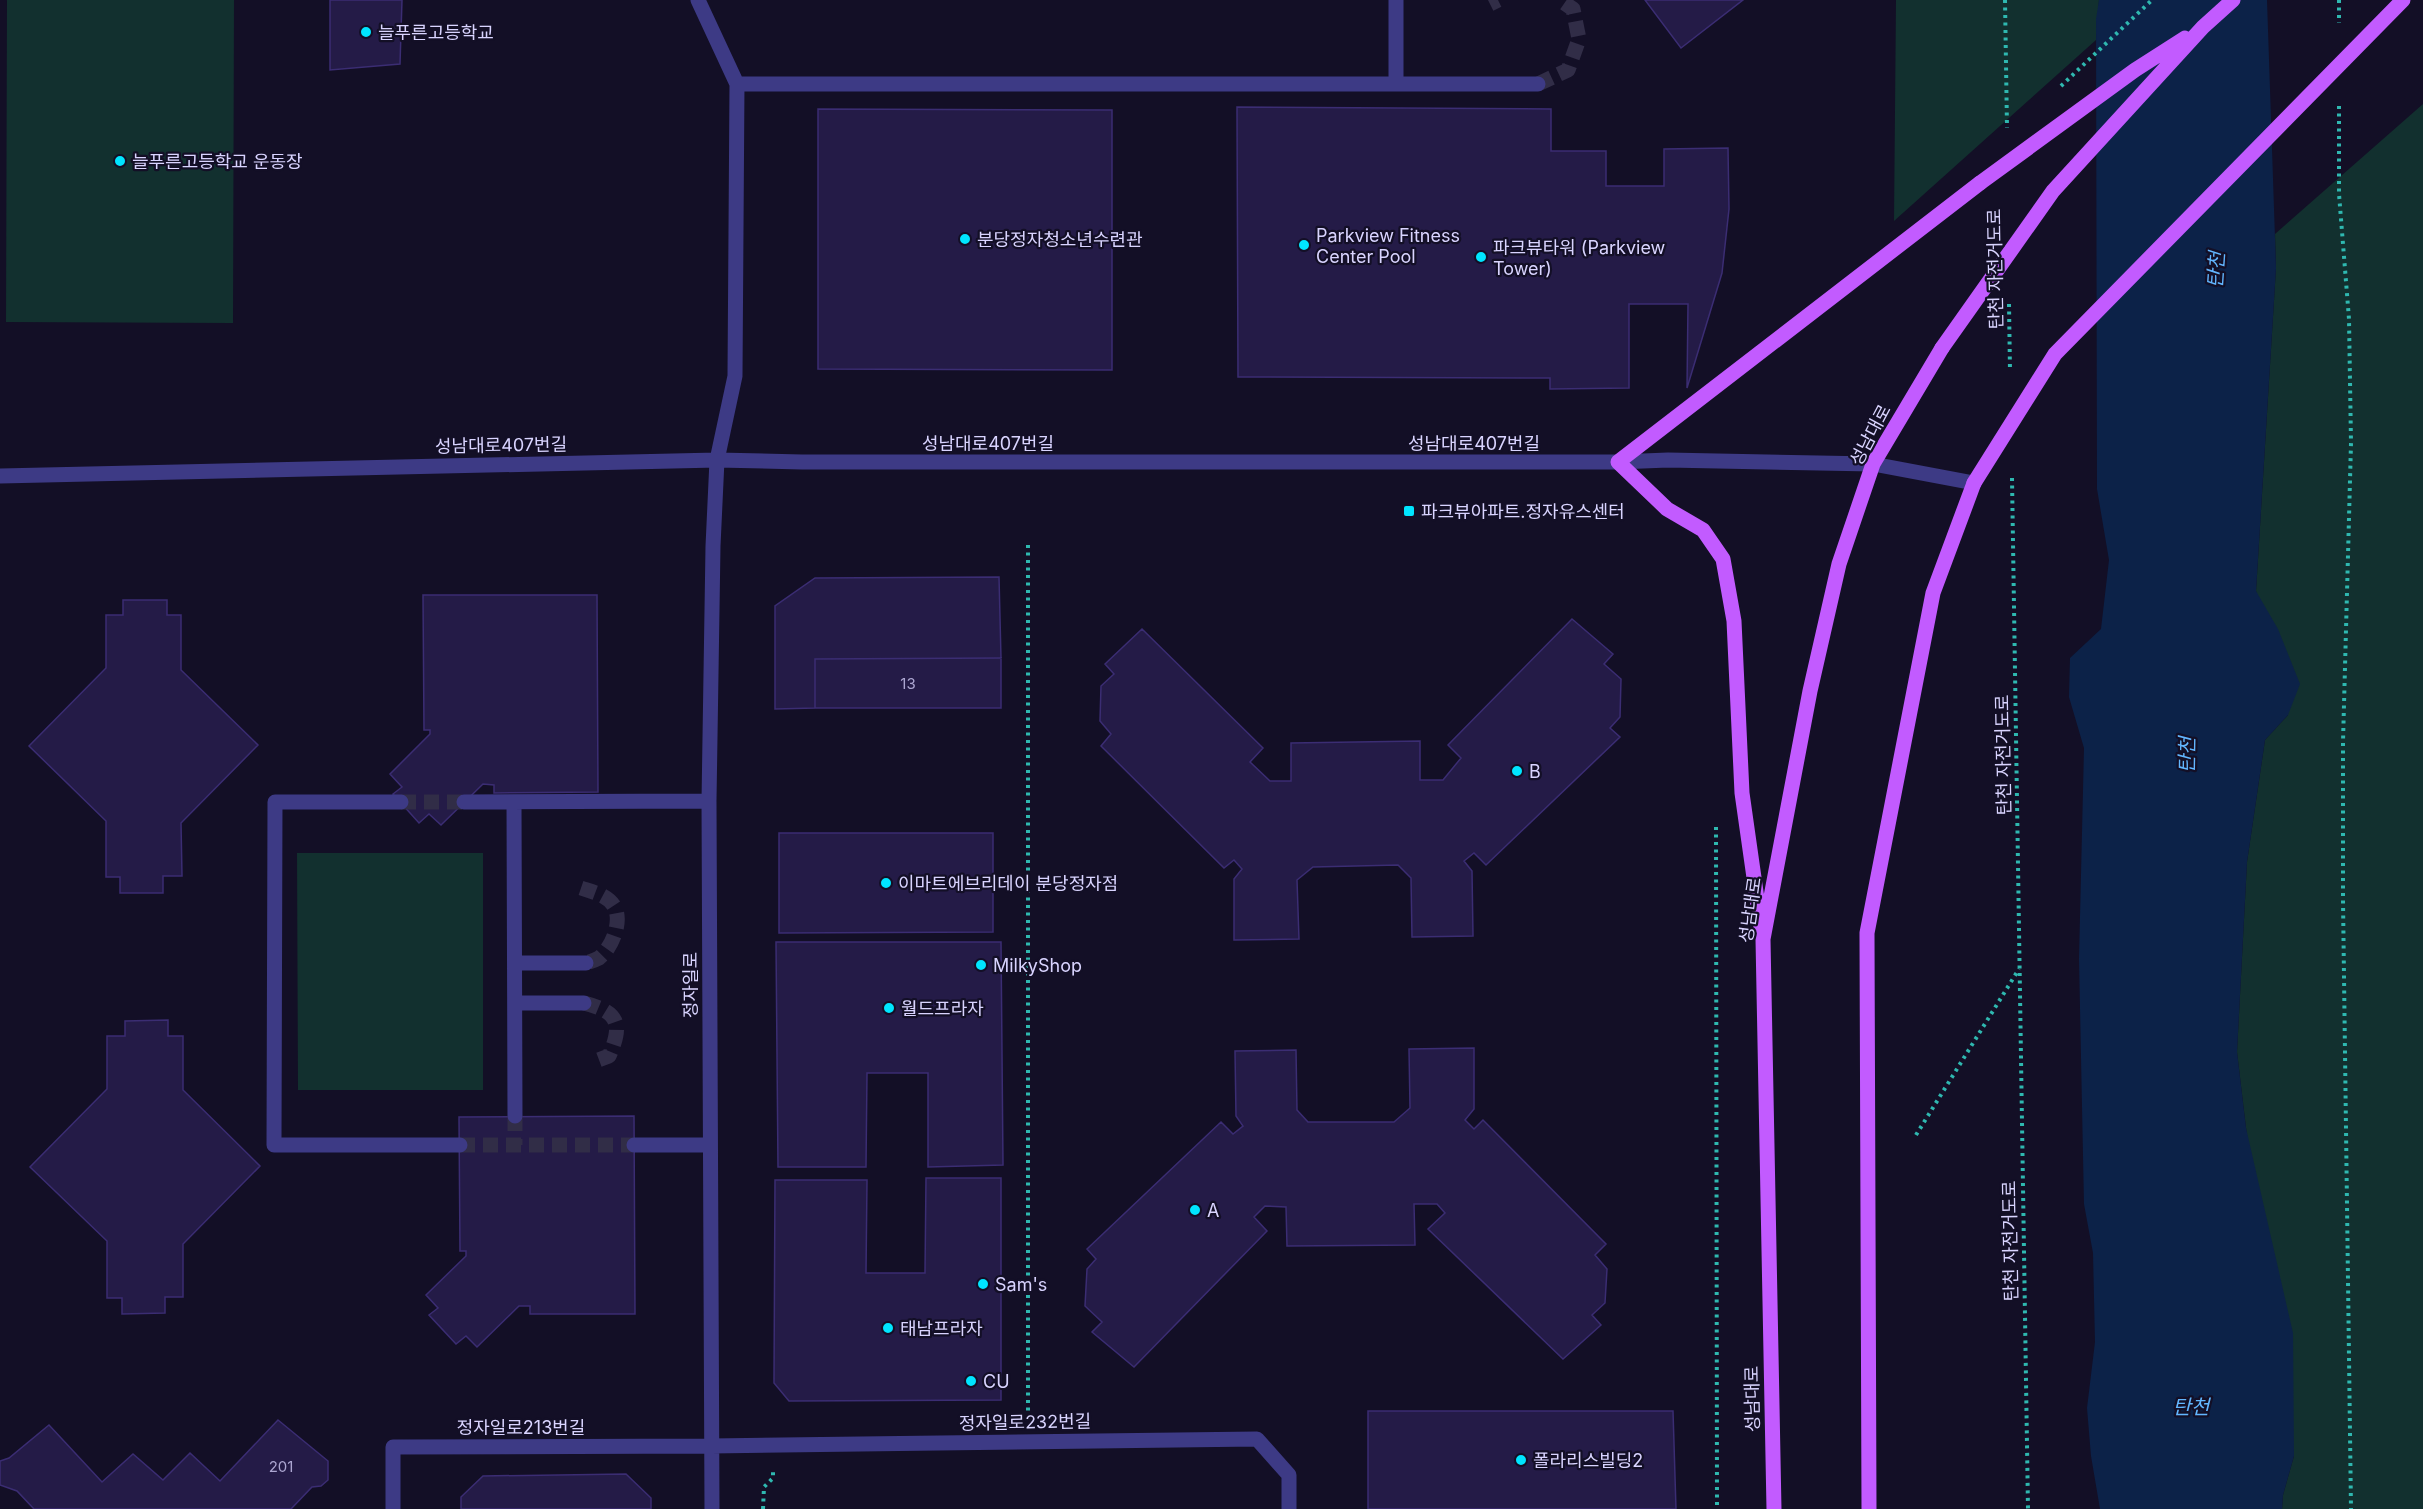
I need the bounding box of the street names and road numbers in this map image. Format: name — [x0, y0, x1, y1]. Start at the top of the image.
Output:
street label: 탄천 자전거도로 — [1983, 208, 2007, 330]
street label: 성남대로 — [1845, 401, 1895, 469]
street label: 성남대로407번길 — [435, 433, 567, 457]
street label: 성남대로407번길 — [922, 433, 1054, 454]
street label: 성남대로407번길 — [1408, 433, 1540, 454]
street label: 탄천 자전거도로 — [1991, 694, 2015, 816]
street label: 성남대로 — [1735, 876, 1765, 944]
street label: 정자일로 — [680, 952, 701, 1018]
street label: 탄천 자전거도로 — [1998, 1180, 2022, 1302]
street label: 성남대로 — [1741, 1366, 1763, 1432]
street label: 정자일로232번길 — [959, 1410, 1091, 1434]
street label: 정자일로213번길 — [457, 1417, 585, 1438]

